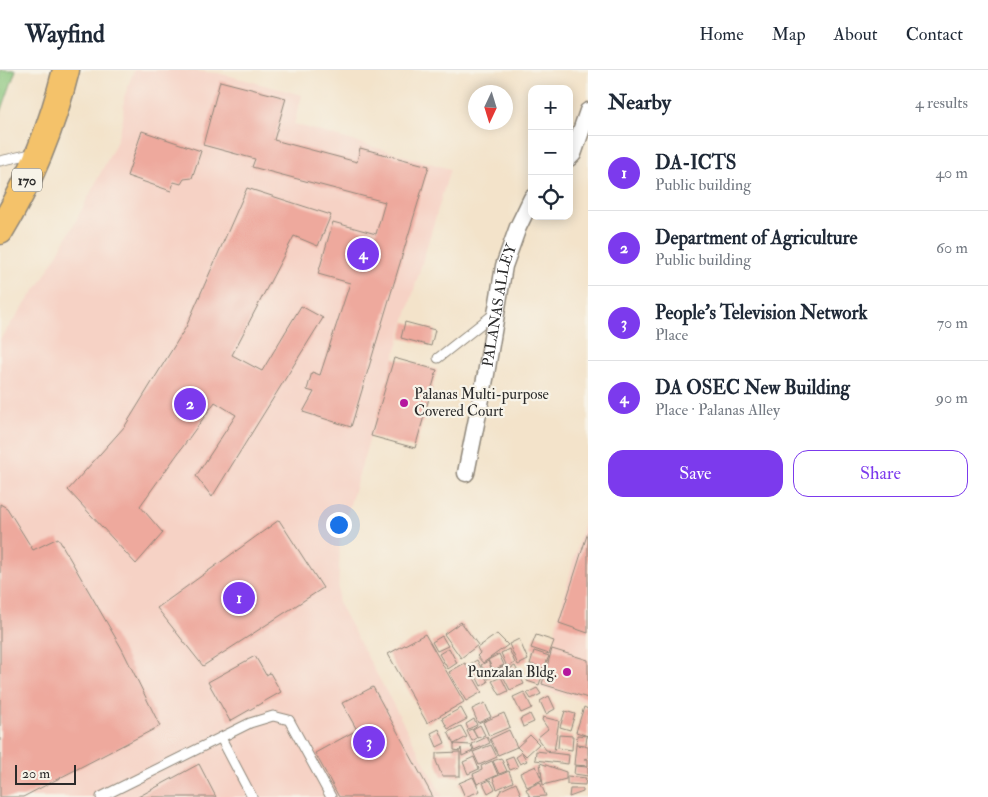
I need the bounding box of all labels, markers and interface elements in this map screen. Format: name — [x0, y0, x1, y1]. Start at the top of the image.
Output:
text: Wayfind — [25, 19, 105, 50]
text: Home — [699, 23, 744, 46]
text: Map — [772, 23, 806, 46]
text: About — [834, 23, 878, 46]
text: Contact — [906, 23, 963, 46]
north arrow — [468, 85, 513, 130]
map controls — [528, 85, 573, 220]
button: + — [528, 85, 573, 130]
text: Nearby — [608, 89, 671, 116]
text: 4 results — [915, 93, 968, 113]
button: − — [528, 130, 573, 175]
text: DA-ICTS — [655, 151, 736, 175]
text: 1 — [621, 163, 627, 183]
text: 40 m — [935, 163, 968, 183]
road number: 170 — [12, 168, 42, 192]
button: locate — [528, 175, 573, 220]
text: Public building — [655, 175, 751, 195]
text: Department of Agriculture — [655, 226, 858, 250]
pin: 4 — [347, 235, 379, 273]
text: 2 — [620, 238, 628, 258]
text: 60 m — [936, 238, 968, 258]
street label: PALANAS ALLEY — [478, 240, 521, 368]
text: Public building — [655, 250, 751, 270]
text: People's Television Network — [655, 301, 868, 325]
text: 3 — [621, 313, 627, 333]
text: 70 m — [937, 313, 968, 333]
text: Place — [655, 325, 688, 345]
text: DA OSEC New Building — [655, 376, 850, 400]
pin: 2 — [174, 385, 206, 423]
place label: Palanas Multi-purpose Covered Court — [414, 385, 549, 421]
text: 4 — [620, 388, 628, 408]
text: 90 m — [936, 388, 968, 408]
marker: Palanas Multi-purpose Covered Court — [398, 397, 410, 409]
text: Place · Palanas Alley — [655, 400, 780, 420]
button: Save — [608, 450, 783, 497]
button: Share — [793, 450, 968, 497]
your location — [326, 512, 352, 538]
pin: 1 — [223, 579, 255, 617]
place label: Punzalan Bldg. — [467, 663, 557, 682]
marker: Punzalan Bldg. — [561, 666, 573, 678]
pin: 3 — [353, 723, 385, 761]
scale bar — [15, 762, 76, 785]
text: 20 m — [22, 765, 50, 782]

